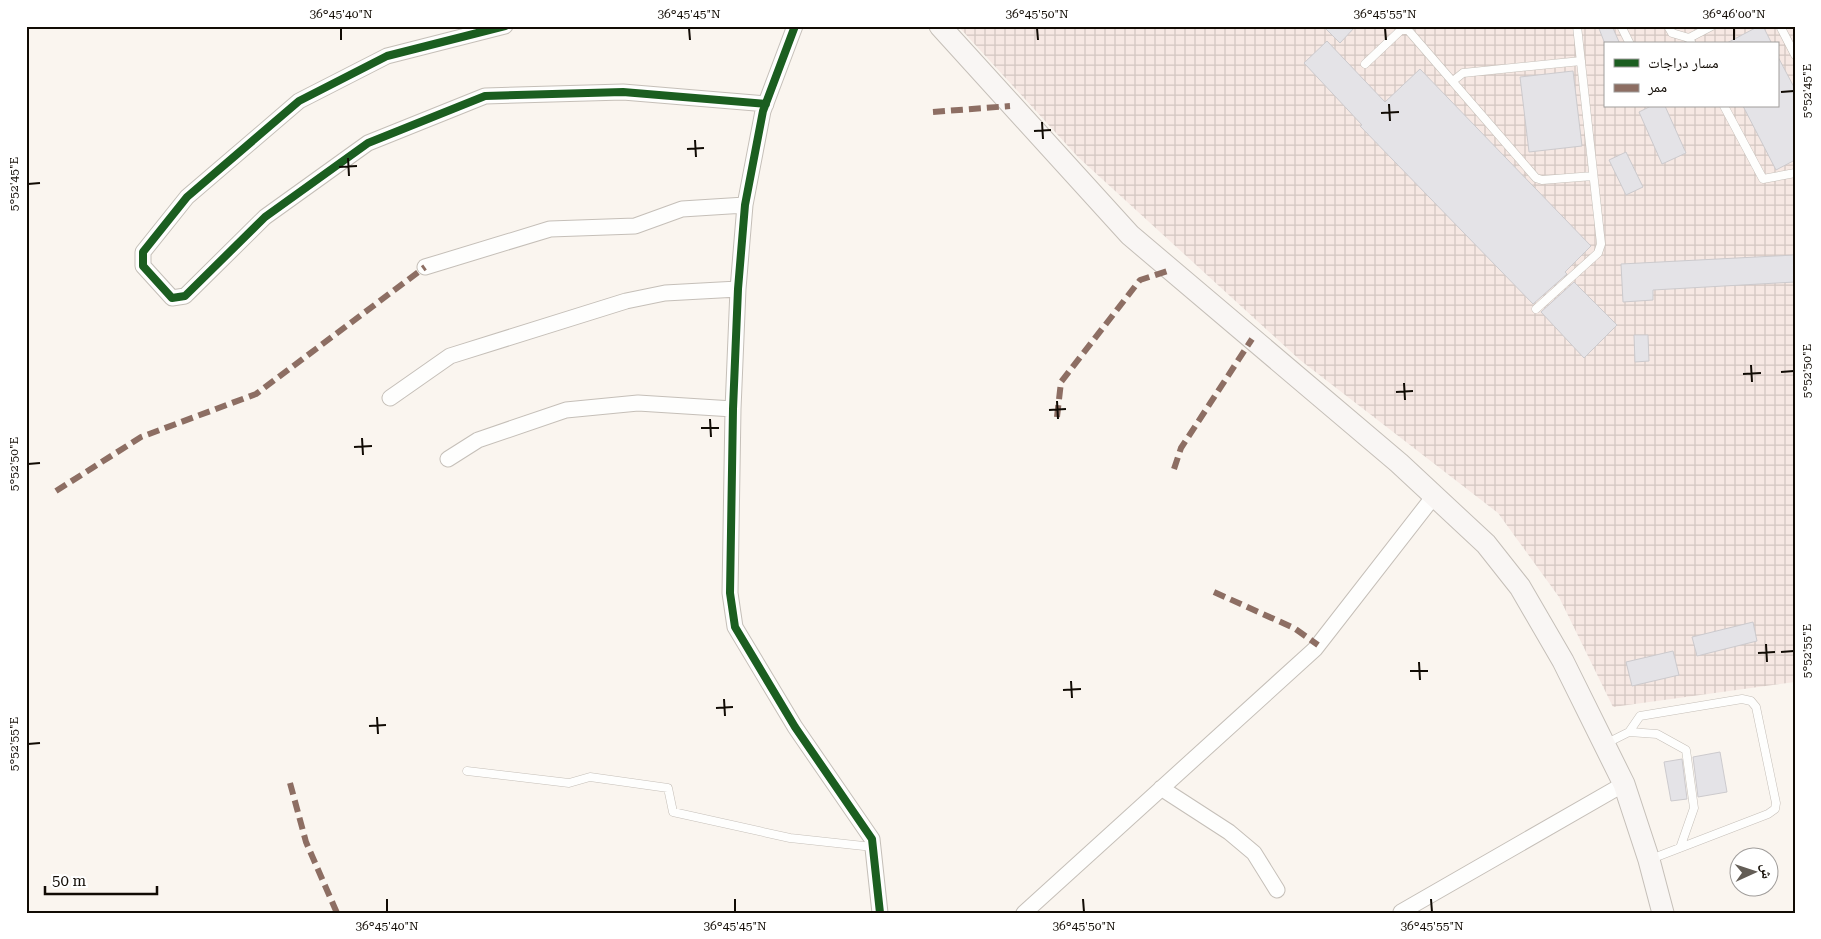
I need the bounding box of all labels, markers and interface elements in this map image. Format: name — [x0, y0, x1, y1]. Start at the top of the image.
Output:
text: 36°45'40"N — [309, 7, 373, 21]
text: 36°45'45"N — [657, 7, 721, 21]
text: 36°45'50"N — [1005, 7, 1069, 21]
text: 36°45'55"N — [1353, 7, 1417, 21]
text: 36°46'00"N — [1702, 7, 1766, 21]
legend — [1604, 42, 1778, 108]
text: مسار دراجات — [1648, 54, 1719, 72]
text: 5°52'45"E — [1800, 64, 1814, 118]
text: ممر — [1647, 78, 1667, 96]
text: 5°52'45"E — [7, 157, 21, 211]
text: 5°52'50"E — [1800, 344, 1814, 398]
text: 5°52'50"E — [7, 437, 21, 491]
text: 5°52'55"E — [1800, 624, 1814, 678]
text: 5°52'55"E — [7, 717, 21, 771]
north arrow — [1728, 846, 1778, 896]
text: ش — [1758, 863, 1775, 879]
scale bar — [45, 864, 158, 896]
text: 50 m — [52, 872, 87, 890]
text: 36°45'40"N — [355, 919, 419, 933]
text: 36°45'45"N — [703, 919, 767, 933]
text: 36°45'50"N — [1052, 919, 1116, 933]
text: 36°45'55"N — [1400, 919, 1464, 933]

